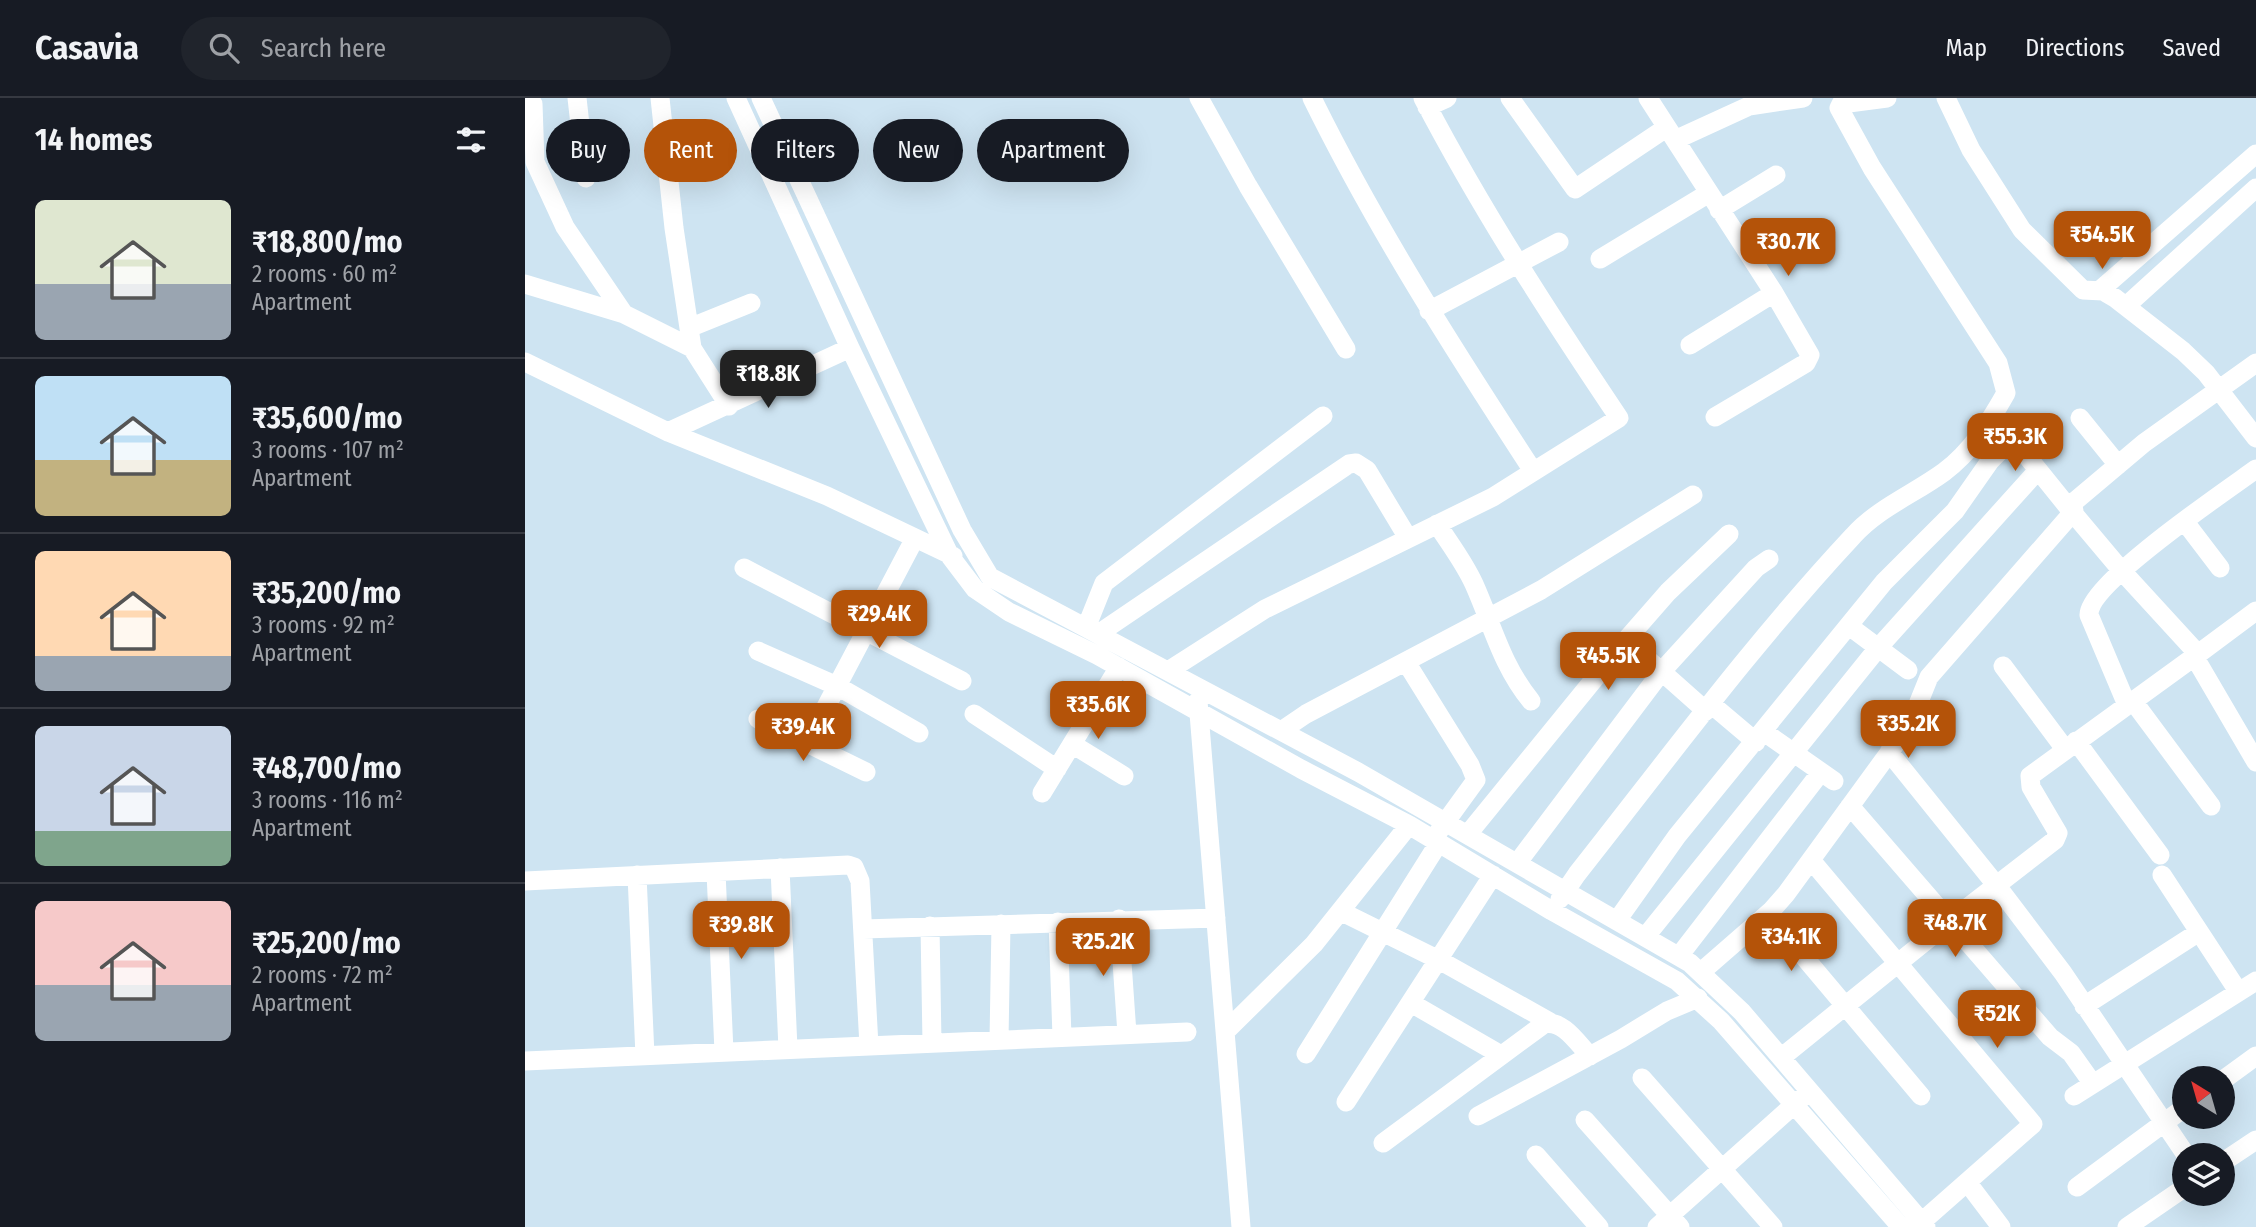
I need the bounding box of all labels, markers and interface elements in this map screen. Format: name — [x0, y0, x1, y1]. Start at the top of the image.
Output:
search box — [181, 17, 671, 80]
text: Casavia — [35, 28, 139, 68]
icon: search — [205, 29, 243, 67]
text: Search here — [261, 33, 386, 64]
text: Map — [1946, 34, 1987, 62]
text: Directions — [2025, 34, 2124, 62]
text: Saved — [2162, 34, 2221, 62]
chip: Buy — [546, 119, 630, 182]
chip: Rent — [644, 119, 737, 182]
chip: Filters — [751, 119, 859, 182]
chip: New — [873, 119, 963, 182]
chip: Apartment — [977, 119, 1129, 182]
icon: filters — [452, 121, 490, 159]
text: 14 homes — [35, 122, 152, 158]
pin: ₹54.5K — [2045, 212, 2159, 271]
pin: ₹30.7K — [1731, 218, 1845, 278]
text: ₹54.5K — [2070, 220, 2134, 248]
text: ₹18,800/mo — [252, 224, 403, 260]
text: ₹30.7K — [1756, 227, 1820, 255]
icon: home — [91, 228, 175, 312]
text: 2 rooms · 60 m² — [252, 260, 397, 288]
text: Apartment — [252, 288, 352, 316]
pin: ₹18.8K — [711, 350, 825, 410]
text: ₹18.8K — [736, 359, 800, 387]
text: ₹35,600/mo — [252, 400, 403, 436]
icon: home — [91, 404, 175, 488]
pin: ₹55.3K — [1958, 414, 2072, 473]
text: ₹55.3K — [1983, 422, 2047, 450]
text: 3 rooms · 107 m² — [252, 436, 404, 464]
text: Apartment — [252, 464, 352, 492]
text: ₹35,200/mo — [252, 575, 401, 611]
icon: home — [91, 579, 175, 663]
pin: ₹29.4K — [822, 590, 936, 650]
text: ₹29.4K — [847, 599, 911, 627]
text: 3 rooms · 92 m² — [252, 611, 395, 639]
pin: ₹45.5K — [1551, 632, 1665, 692]
text: Apartment — [252, 639, 352, 667]
text: ₹45.5K — [1576, 641, 1640, 669]
pin: ₹35.6K — [1041, 682, 1155, 741]
text: ₹35.6K — [1066, 690, 1130, 718]
pin: ₹35.2K — [1851, 700, 1965, 760]
pin: ₹39.4K — [746, 704, 860, 763]
text: ₹35.2K — [1877, 709, 1939, 737]
text: ₹39.4K — [771, 712, 835, 740]
text: ₹48,700/mo — [252, 750, 401, 786]
icon: home — [91, 754, 175, 838]
text: 3 rooms · 116 m² — [252, 786, 403, 814]
text: Apartment — [252, 814, 352, 842]
pin: ₹48.7K — [1898, 900, 2012, 959]
pin: ₹39.8K — [684, 902, 798, 961]
text: ₹48.7K — [1923, 908, 1987, 936]
text: ₹39.8K — [709, 910, 773, 938]
pin: ₹34.1K — [1734, 914, 1848, 973]
pin: ₹25.2K — [1046, 918, 1160, 978]
text: ₹34.1K — [1761, 922, 1821, 950]
text: ₹25,200/mo — [252, 925, 401, 961]
text: ₹25.2K — [1072, 927, 1134, 955]
icon: home — [91, 929, 175, 1013]
text: 2 rooms · 72 m² — [252, 961, 393, 989]
text: Apartment — [252, 989, 352, 1017]
pin: ₹52K — [1956, 990, 2038, 1050]
text: ₹52K — [1974, 999, 2020, 1027]
north arrow — [2172, 1066, 2235, 1129]
map controls — [2172, 1066, 2235, 1206]
button: layers — [2172, 1143, 2235, 1206]

